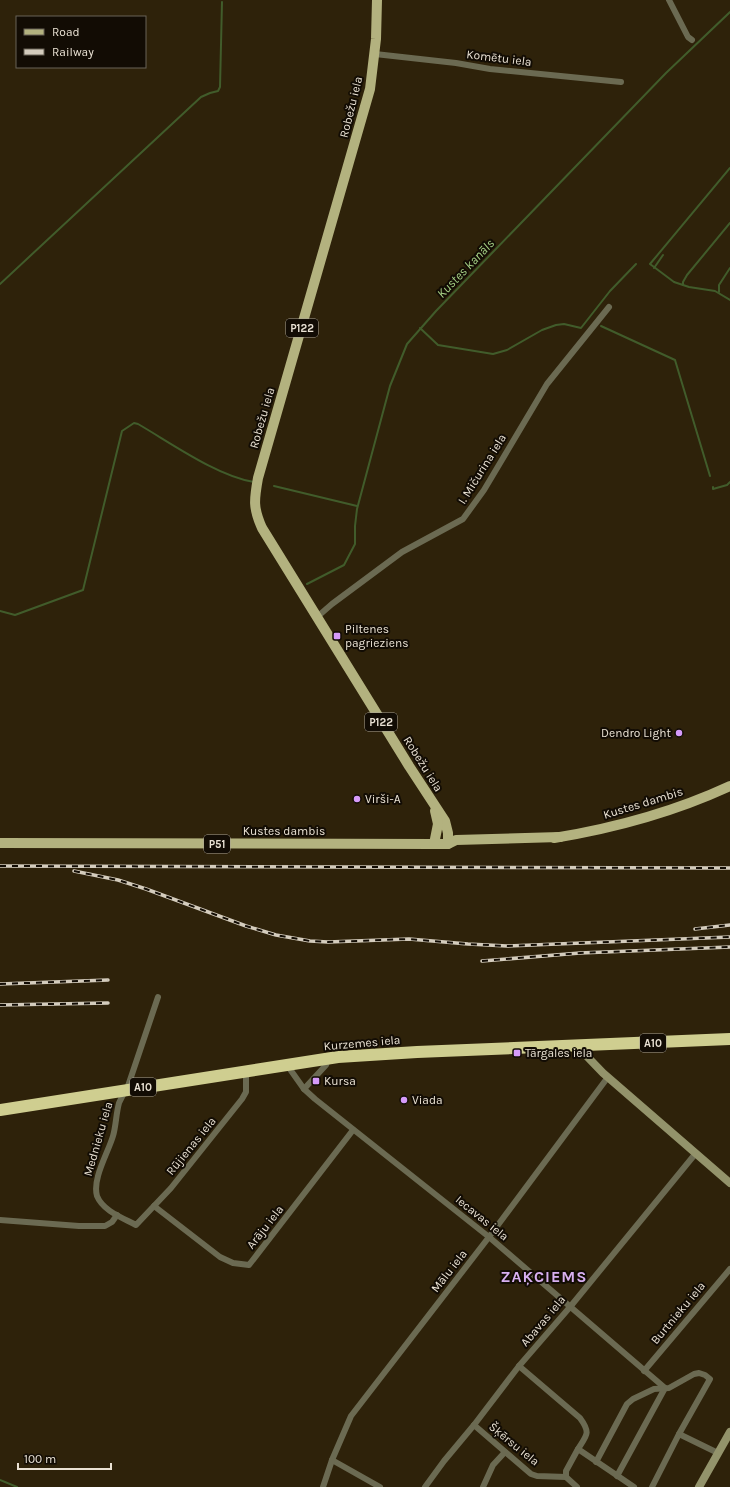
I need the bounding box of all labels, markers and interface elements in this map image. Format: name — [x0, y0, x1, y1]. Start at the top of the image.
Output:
legend — [16, 16, 146, 68]
text: Road — [52, 25, 80, 39]
text: Railway — [52, 45, 94, 59]
street label: Komētu iela — [466, 47, 532, 69]
street label: Robežu iela — [337, 75, 365, 139]
water label: Kustes kanāls — [434, 236, 497, 301]
road number: P122 — [286, 319, 318, 337]
street label: Robežu iela — [247, 386, 277, 450]
street label: I. Mičurina iela — [455, 431, 509, 507]
place label: Piltenes pagrieziens — [345, 622, 408, 650]
marker: Piltenes pagrieziens — [332, 631, 342, 641]
road number: P122 — [365, 713, 397, 731]
place label: Dendro Light — [601, 726, 671, 740]
marker: Dendro Light — [674, 728, 684, 738]
street label: Robežu iela — [400, 734, 446, 794]
street label: Kustes dambis — [601, 784, 685, 822]
place label: Virši-A — [365, 792, 401, 806]
marker: Virši-A — [352, 794, 362, 804]
street label: Kustes dambis — [243, 824, 325, 838]
road number: P51 — [204, 835, 230, 853]
street label: Kurzemes iela — [323, 1033, 401, 1053]
road number: A10 — [640, 1034, 666, 1052]
place label: Tārgales iela — [525, 1046, 592, 1060]
marker: Tārgales iela — [512, 1048, 522, 1058]
place label: Kursa — [324, 1074, 356, 1088]
marker: Kursa — [311, 1076, 321, 1086]
road number: A10 — [130, 1078, 156, 1096]
place label: Viada — [412, 1093, 443, 1107]
marker: Viada — [399, 1095, 409, 1105]
street label: Mednieku iela — [81, 1100, 115, 1178]
street label: Rūjienas iela — [163, 1114, 219, 1178]
street label: Iecavas iela — [453, 1192, 511, 1244]
street label: Arāju iela — [244, 1202, 286, 1252]
street label: Mālu iela — [428, 1247, 470, 1295]
district label: ZAĶCIEMS — [500, 1267, 588, 1286]
street label: Burtnieku iela — [648, 1279, 708, 1347]
street label: Abavas iela — [518, 1293, 568, 1349]
street label: Šķērsu iela — [485, 1419, 543, 1469]
scale bar — [18, 1445, 111, 1471]
text: 100 m — [24, 1452, 56, 1466]

